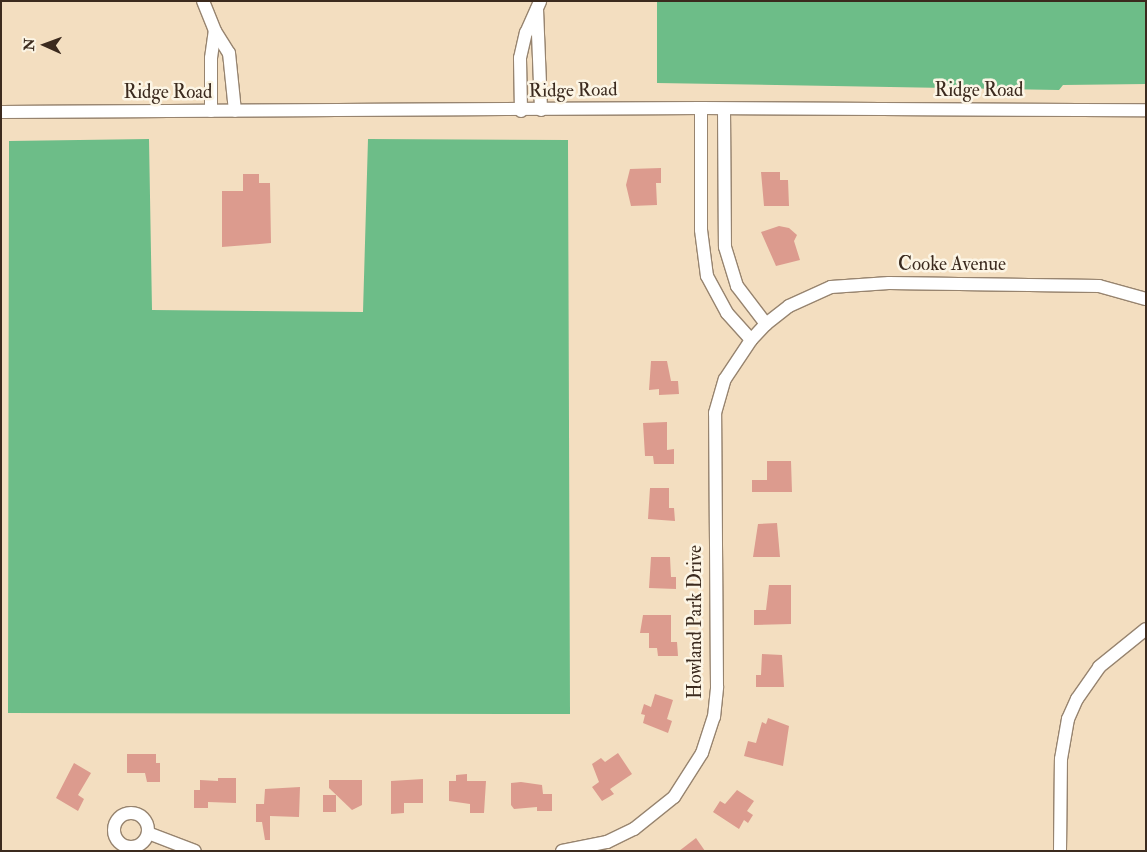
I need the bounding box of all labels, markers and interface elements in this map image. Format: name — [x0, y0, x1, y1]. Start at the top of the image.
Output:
north arrow — [20, 20, 70, 70]
text: N — [21, 38, 38, 51]
street label: Ridge Road — [528, 79, 618, 103]
street label: Ridge Road — [935, 80, 1023, 102]
street label: Ridge Road — [124, 82, 212, 104]
street label: Cooke Avenue — [898, 254, 1006, 276]
street label: Howland Park Drive — [685, 545, 707, 699]

